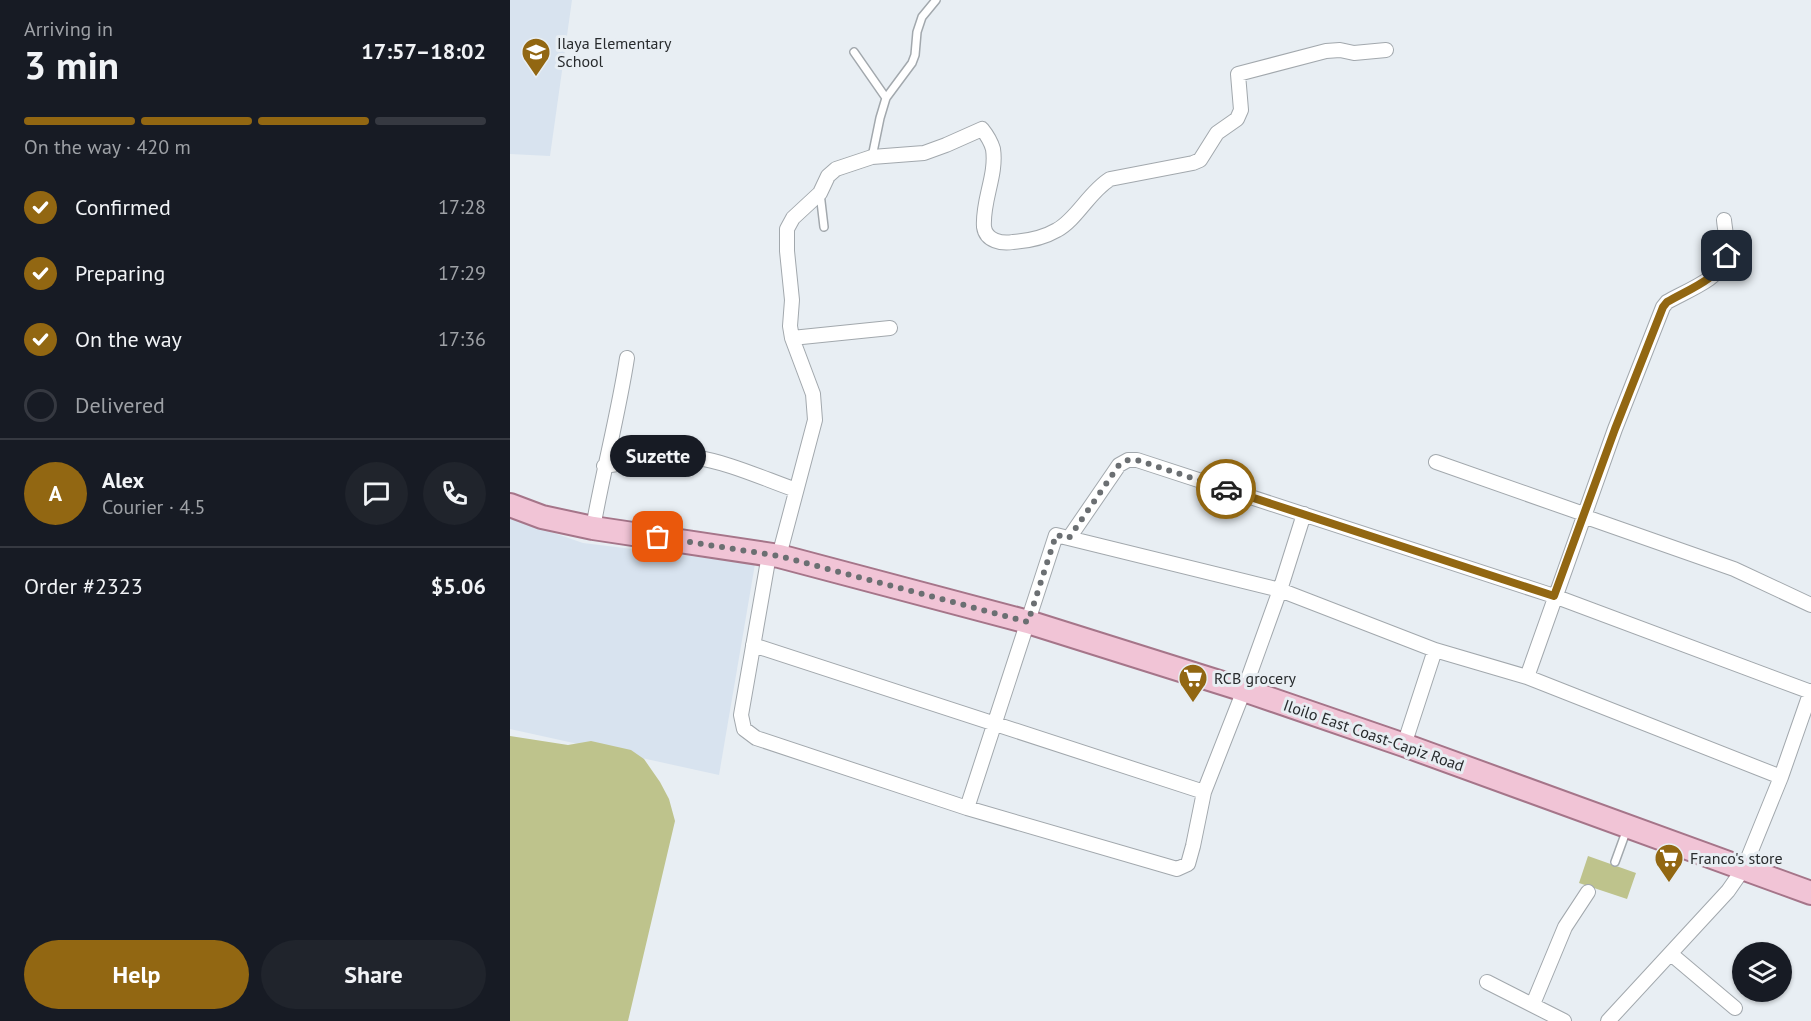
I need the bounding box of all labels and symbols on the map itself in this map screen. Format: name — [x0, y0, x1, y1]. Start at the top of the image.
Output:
place label: Ilaya Elementary School — [557, 33, 672, 71]
school or university icon: Ilaya Elementary School — [520, 36, 552, 78]
pin — [1701, 230, 1752, 281]
callout: Suzette — [610, 435, 706, 477]
courier — [1196, 459, 1256, 519]
pin — [632, 511, 683, 562]
supermarket icon: RCB grocery — [1177, 662, 1209, 704]
place label: RCB grocery — [1214, 668, 1297, 688]
street label: Iloilo East Coast-Capiz Road — [1281, 695, 1467, 775]
supermarket icon: Franco's store — [1653, 842, 1685, 884]
place label: Franco's store — [1690, 848, 1783, 868]

